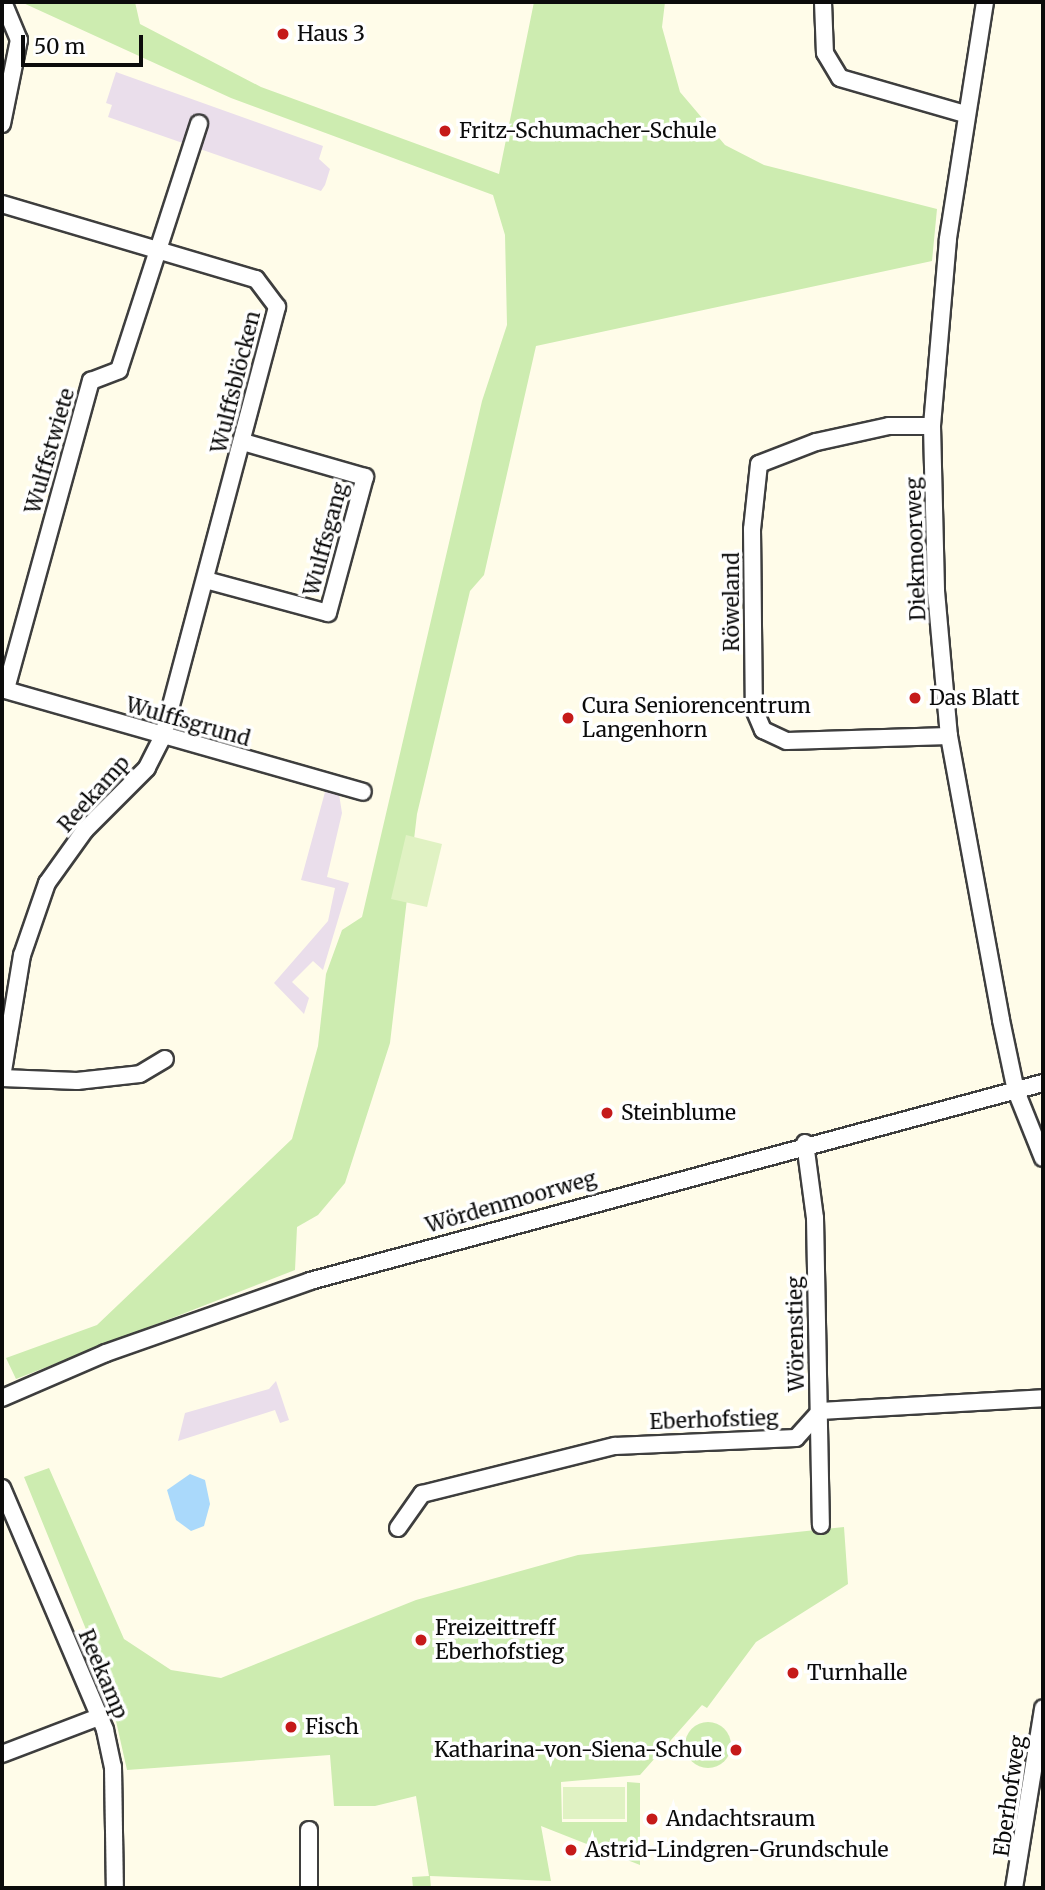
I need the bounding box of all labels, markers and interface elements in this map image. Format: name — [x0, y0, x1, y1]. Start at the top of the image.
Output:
scale bar — [24, 21, 147, 65]
place label: Haus 3 — [297, 21, 365, 47]
marker: Haus 3 — [275, 26, 291, 42]
text: 50 m — [34, 33, 85, 60]
place label: Fritz-Schumacher-Schule — [459, 118, 717, 144]
marker: Fritz-Schumacher-Schule — [437, 123, 453, 139]
street label: Wulffsblöcken — [206, 308, 266, 456]
street label: Wulffstwiete — [20, 385, 80, 517]
street label: Diekmoorweg — [901, 477, 931, 621]
street label: Wulffsgang — [299, 480, 353, 598]
street label: Röweland — [719, 552, 745, 652]
place label: Das Blatt — [929, 685, 1020, 711]
marker: Das Blatt — [907, 690, 923, 706]
street label: Wulffsgrund — [123, 692, 253, 752]
place label: Cura Seniorencentrum Langenhorn — [582, 693, 811, 743]
marker: Cura Seniorencentrum Langenhorn — [560, 710, 576, 726]
street label: Reekamp — [53, 750, 135, 838]
place label: Steinblume — [621, 1100, 736, 1126]
marker: Steinblume — [599, 1105, 615, 1121]
street label: Wördenmoorweg — [423, 1166, 599, 1238]
street label: Wörenstieg — [782, 1276, 810, 1392]
street label: Eberhofstieg — [649, 1405, 779, 1435]
place label: Freizeittreff Eberhofstieg — [435, 1615, 564, 1665]
street label: Reekamp — [73, 1626, 133, 1722]
marker: Freizeittreff Eberhofstieg — [413, 1632, 429, 1648]
place label: Turnhalle — [807, 1660, 907, 1686]
marker: Turnhalle — [785, 1665, 801, 1681]
place label: Fisch — [305, 1714, 359, 1740]
marker: Fisch — [283, 1719, 299, 1735]
street label: Eberhofweg — [989, 1734, 1031, 1858]
place label: Katharina-von-Siena-Schule — [434, 1737, 722, 1763]
marker: Katharina-von-Siena-Schule — [728, 1742, 744, 1758]
place label: Andachtsraum — [666, 1806, 815, 1832]
marker: Andachtsraum — [644, 1811, 660, 1827]
place label: Astrid-Lindgren-Grundschule — [585, 1837, 889, 1863]
marker: Astrid-Lindgren-Grundschule — [563, 1842, 579, 1858]

